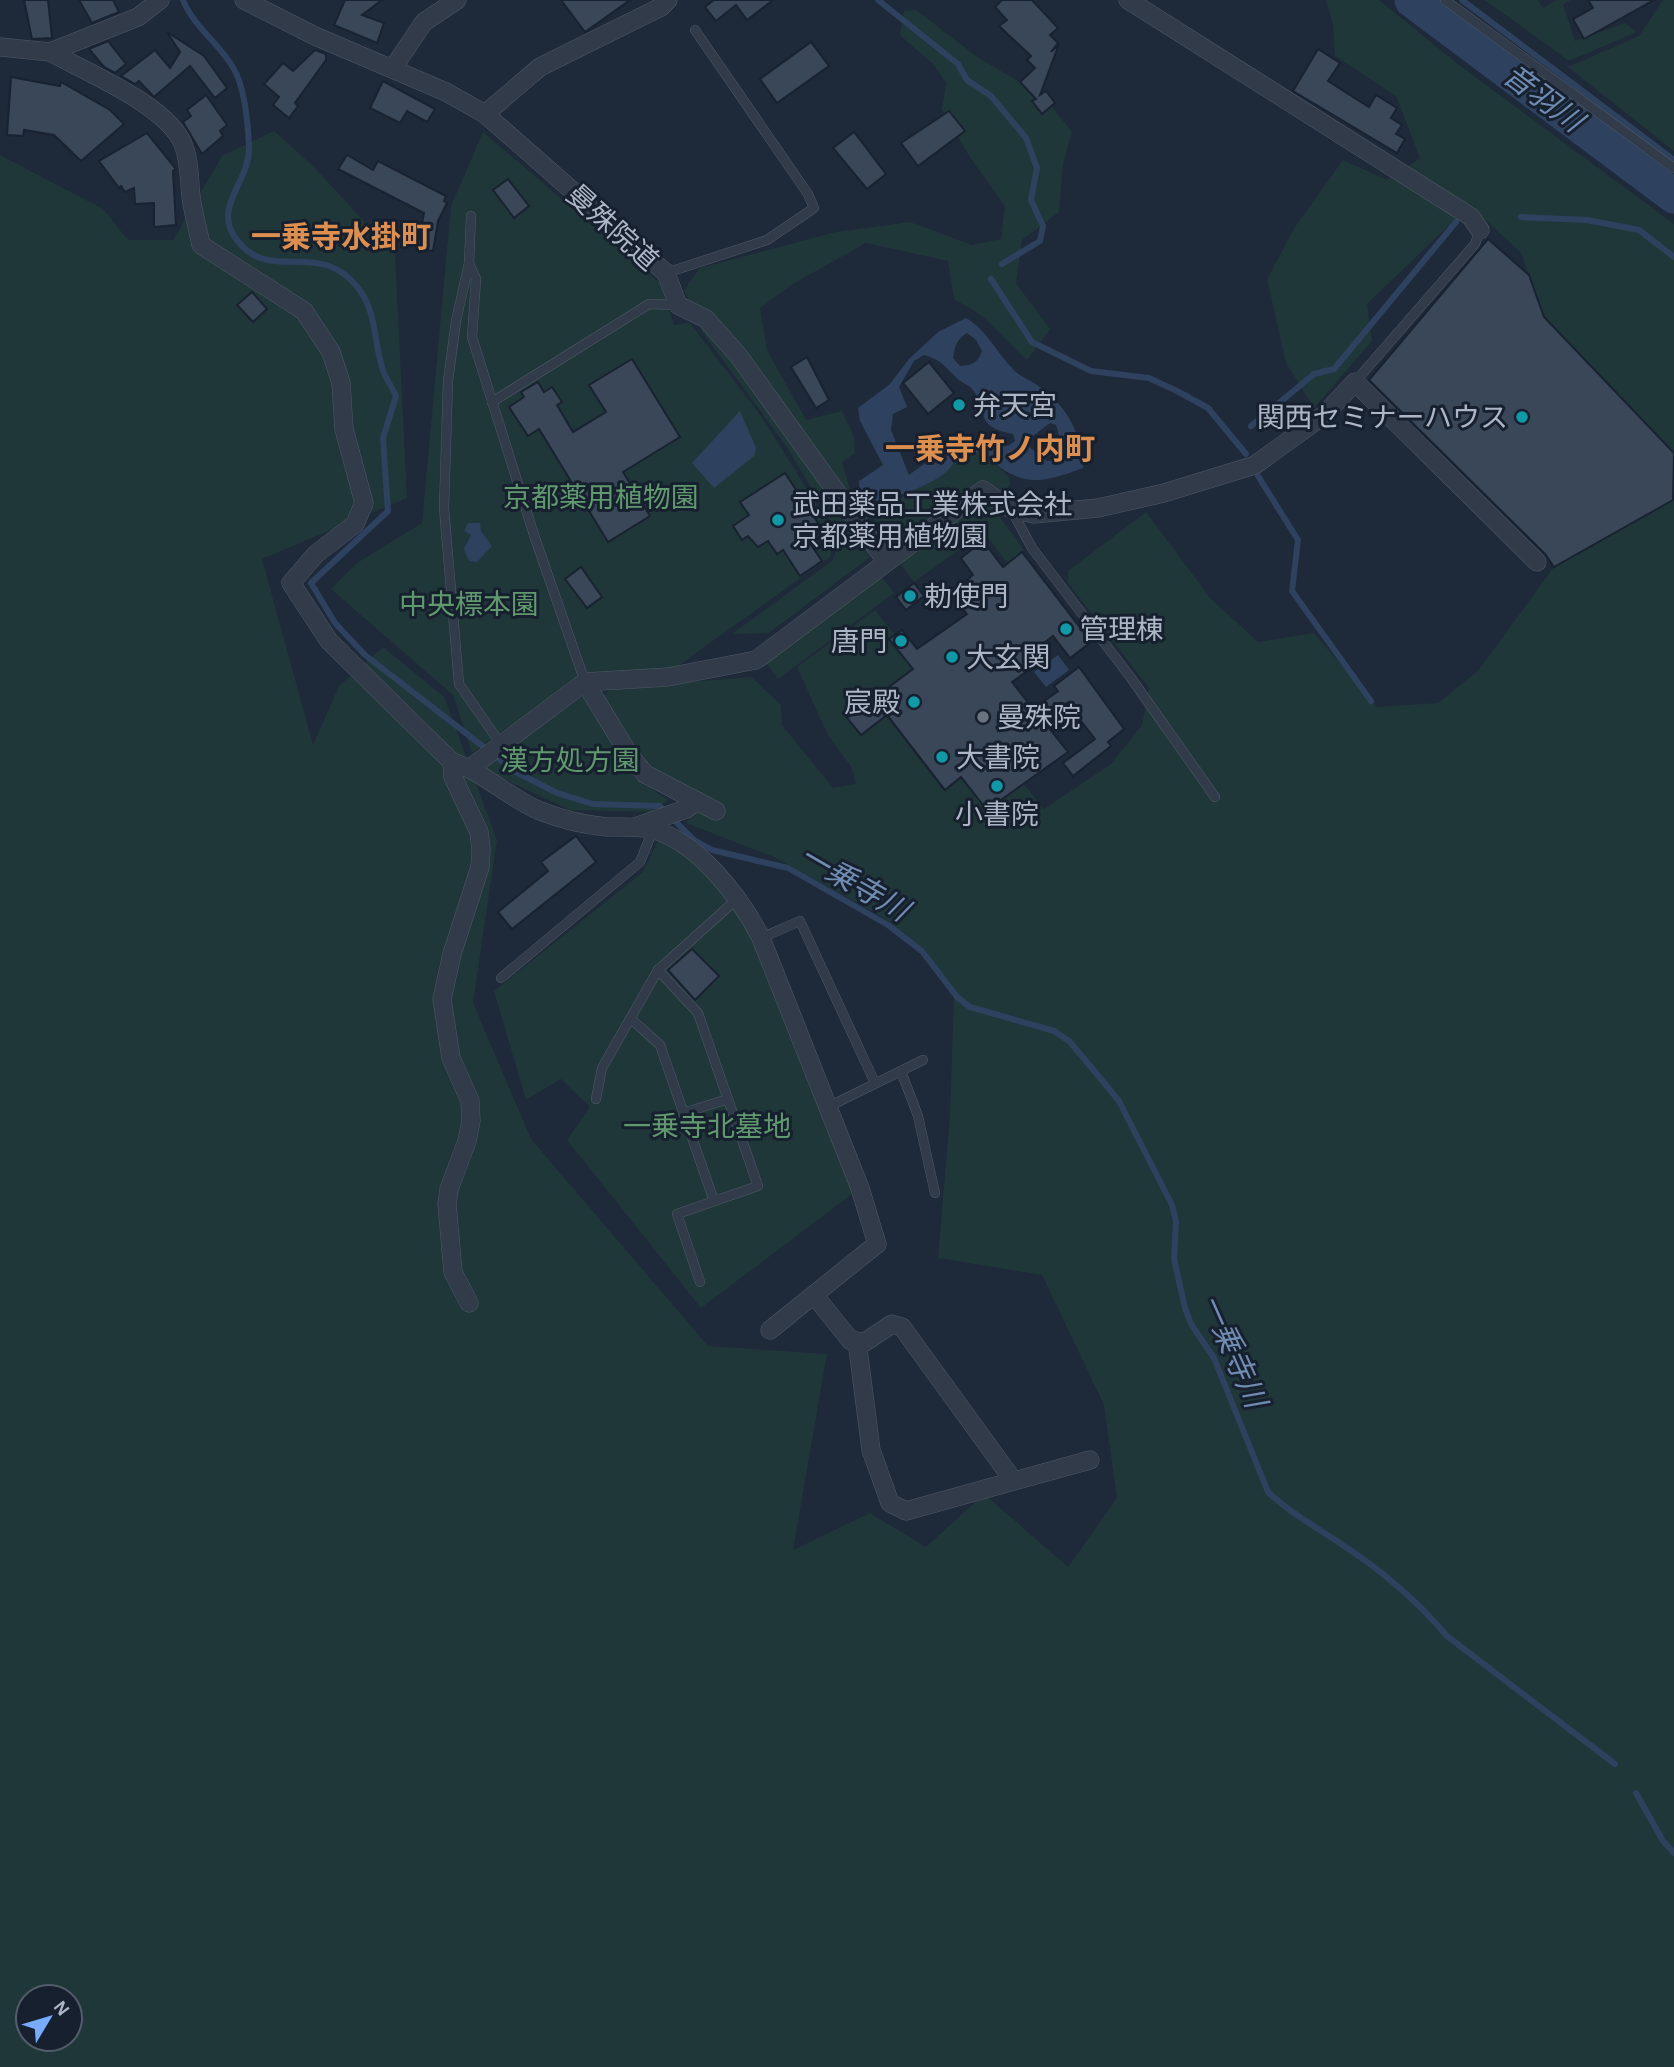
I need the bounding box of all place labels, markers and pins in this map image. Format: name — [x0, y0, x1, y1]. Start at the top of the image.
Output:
place label: 弁天宮 — [973, 391, 1057, 421]
marker: 弁天宮 — [951, 397, 967, 413]
place label: 関西セミナーハウス — [1257, 404, 1508, 433]
marker: 関西セミナーハウス — [1514, 409, 1530, 425]
place label: 武田薬品工業株式会社 京都薬用植物園 — [792, 490, 1072, 552]
marker: 武田薬品工業株式会社 京都薬用植物園 — [770, 512, 786, 528]
place label: 勅使門 — [924, 582, 1008, 612]
marker: 勅使門 — [902, 588, 918, 604]
place label: 管理棟 — [1080, 615, 1164, 645]
marker: 管理棟 — [1058, 621, 1074, 637]
place label: 唐門 — [831, 627, 887, 657]
marker: 唐門 — [893, 633, 909, 649]
place label: 大玄関 — [966, 643, 1050, 673]
marker: 大玄関 — [944, 649, 960, 665]
place label: 宸殿 — [844, 688, 900, 718]
marker: 宸殿 — [906, 694, 922, 710]
place label: 曼殊院 — [997, 703, 1081, 733]
marker: 曼殊院 — [975, 709, 991, 725]
place label: 大書院 — [956, 743, 1040, 773]
marker: 大書院 — [934, 749, 950, 765]
marker: 小書院 — [989, 778, 1005, 794]
place label: 小書院 — [955, 800, 1039, 830]

